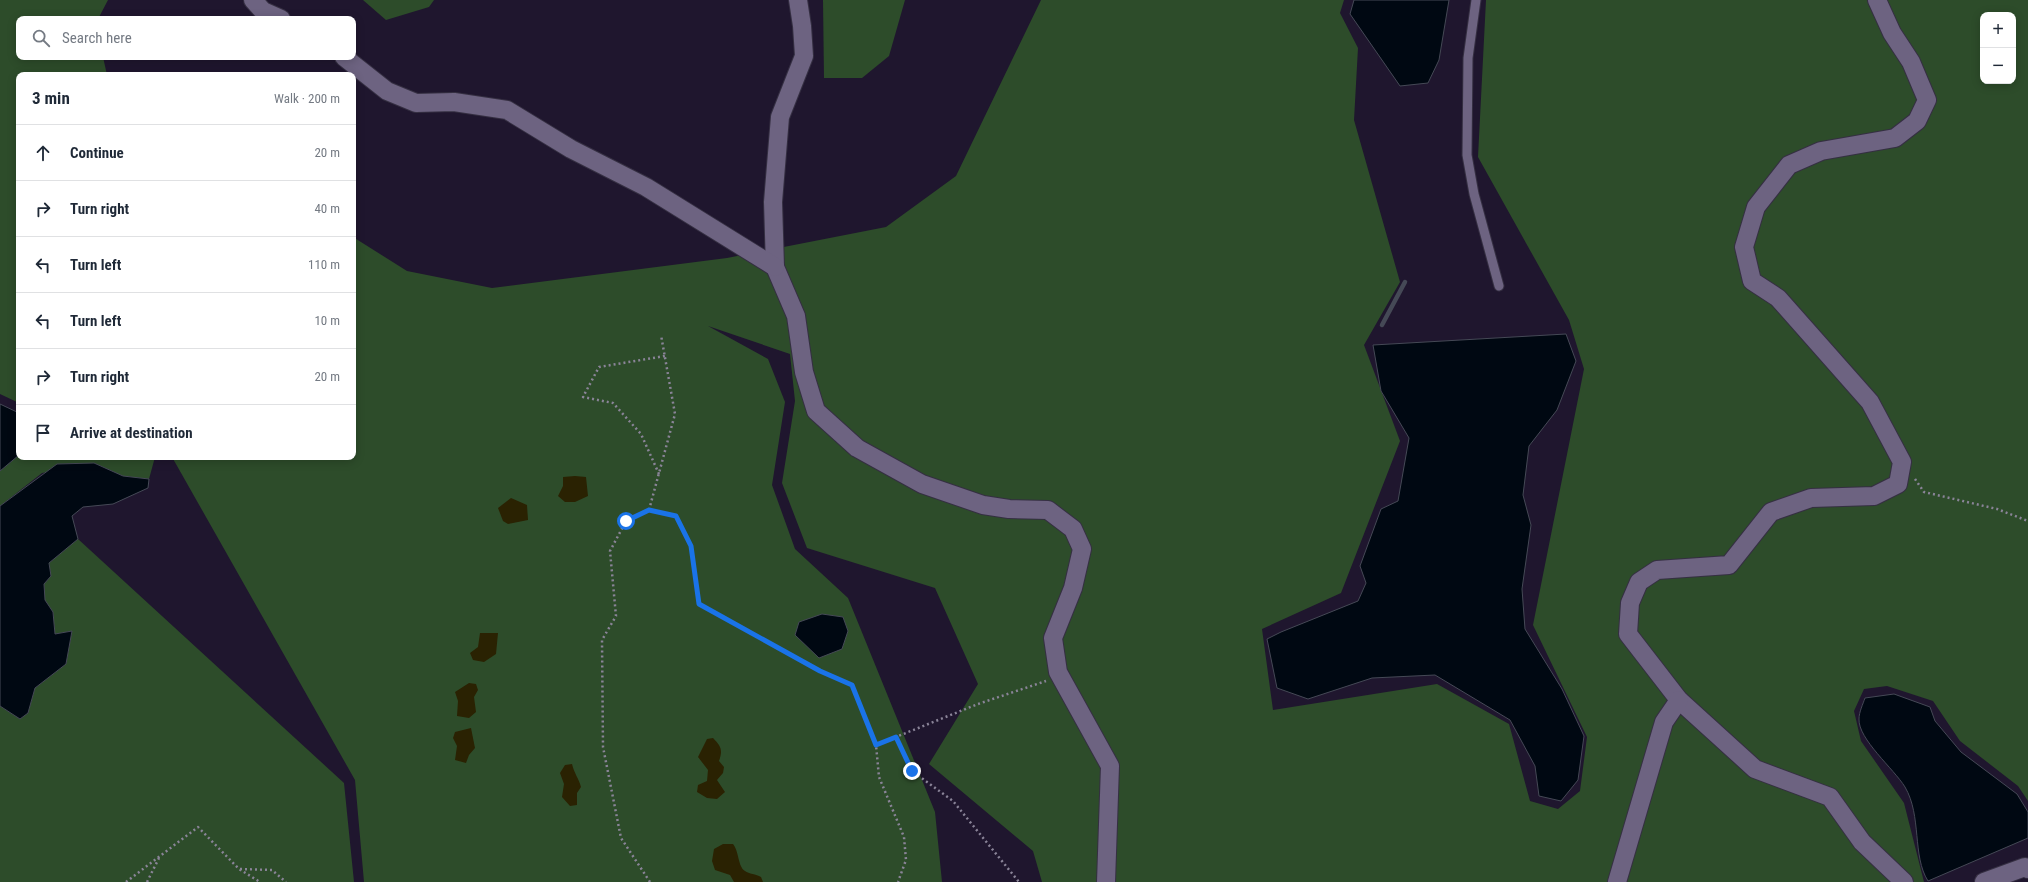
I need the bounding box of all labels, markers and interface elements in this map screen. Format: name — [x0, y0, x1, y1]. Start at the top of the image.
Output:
map controls — [1980, 12, 2016, 84]
button: + — [1980, 12, 2016, 48]
search box — [16, 16, 356, 60]
icon: search — [30, 27, 52, 49]
text: Search here — [62, 29, 132, 47]
button: − — [1980, 48, 2016, 84]
text: 3 min — [32, 88, 70, 108]
text: Walk · 200 m — [274, 91, 340, 106]
icon: ahead — [32, 142, 54, 164]
text: Continue — [70, 144, 124, 162]
text: 20 m — [314, 145, 340, 160]
icon: right — [32, 198, 54, 220]
text: Turn right — [70, 200, 129, 218]
text: 40 m — [314, 201, 340, 216]
icon: left — [32, 254, 54, 276]
text: Turn left — [70, 256, 121, 274]
text: 110 m — [308, 257, 340, 272]
icon: left — [32, 310, 54, 332]
text: Turn left — [70, 312, 121, 330]
text: 10 m — [314, 313, 340, 328]
icon: right — [32, 366, 54, 388]
text: Turn right — [70, 368, 129, 386]
text: 20 m — [314, 369, 340, 384]
icon: arrive — [32, 422, 54, 444]
text: Arrive at destination — [70, 424, 193, 442]
route start — [617, 512, 635, 530]
route end — [903, 762, 921, 780]

